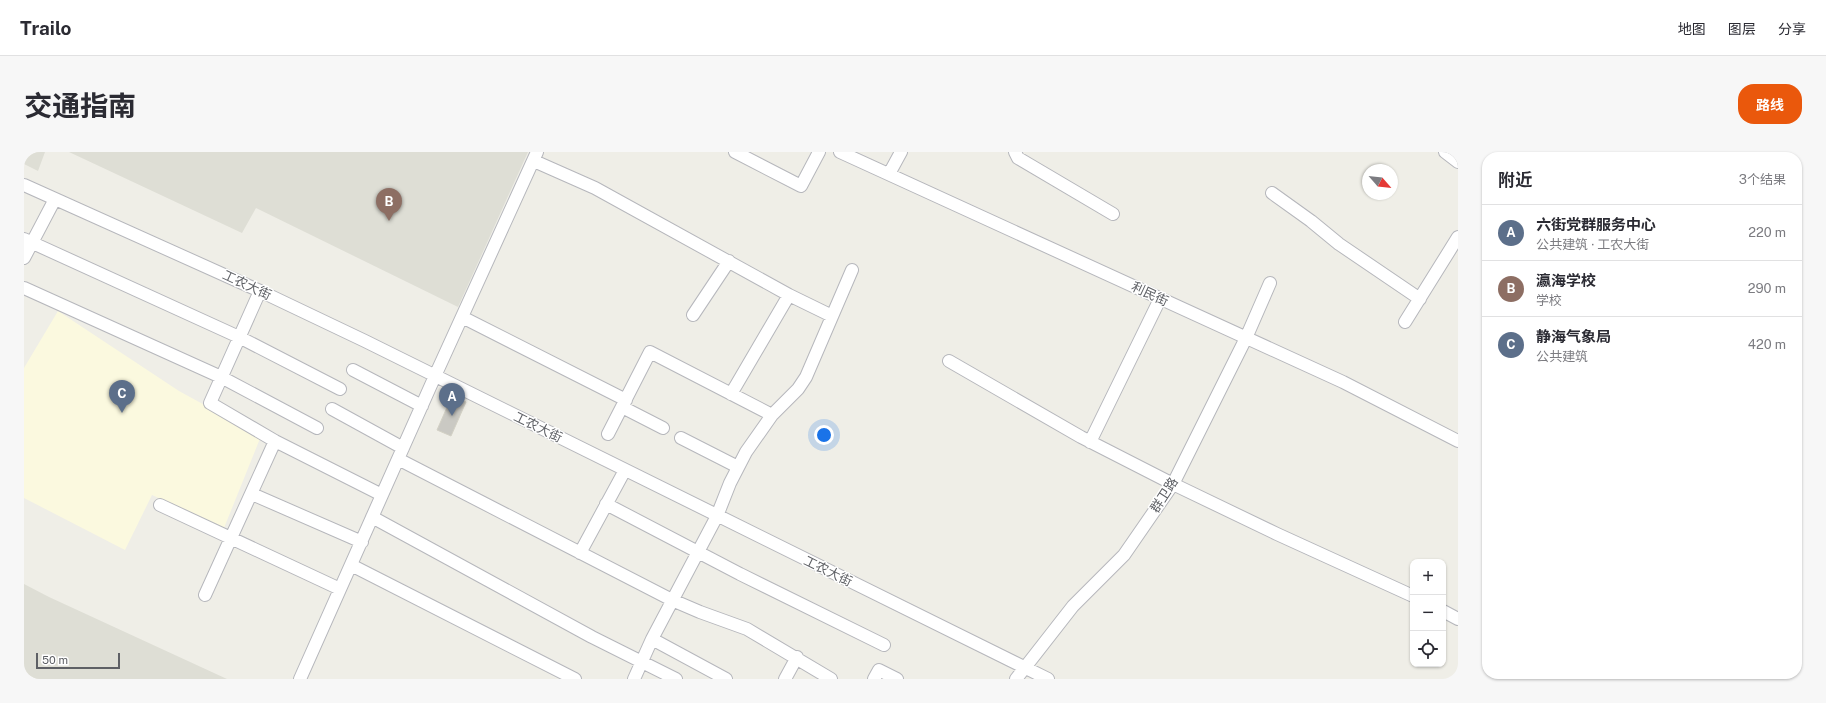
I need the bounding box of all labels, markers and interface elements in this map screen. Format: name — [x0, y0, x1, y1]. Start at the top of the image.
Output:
text: Trailo — [20, 17, 72, 39]
text: 地图 — [1678, 21, 1706, 37]
text: 图层 — [1728, 21, 1756, 37]
text: 分享 — [1778, 21, 1806, 37]
button: 路线 — [1738, 84, 1802, 124]
text: 交通指南 — [24, 89, 136, 122]
north arrow — [1362, 164, 1398, 200]
text: 附近 — [1498, 170, 1532, 190]
text: 3个结果 — [1739, 172, 1786, 187]
pin: B — [376, 188, 402, 221]
text: 六街党群服务中心 — [1536, 216, 1656, 233]
text: A — [1506, 225, 1516, 240]
text: 220 m — [1748, 225, 1786, 240]
text: 公共建筑 · 工农大街 — [1536, 237, 1649, 252]
street label: 工农大街 — [220, 267, 274, 303]
text: 瀛海学校 — [1536, 272, 1596, 289]
street label: 利民街 — [1129, 279, 1171, 309]
text: B — [1507, 281, 1515, 296]
text: 290 m — [1748, 281, 1786, 296]
text: 学校 — [1536, 293, 1562, 308]
text: 静海气象局 — [1536, 328, 1611, 345]
text: C — [1506, 337, 1516, 352]
text: 420 m — [1748, 337, 1786, 352]
text: 公共建筑 — [1536, 349, 1588, 364]
pin: C — [109, 380, 135, 413]
pin: A — [439, 383, 465, 416]
street label: 工农大街 — [511, 409, 565, 445]
your location — [814, 425, 834, 445]
street label: 群卫路 — [1147, 475, 1181, 515]
street label: 工农大街 — [801, 553, 855, 589]
map controls — [1410, 559, 1446, 667]
button: + — [1410, 559, 1446, 595]
button: − — [1410, 595, 1446, 631]
button: locate — [1410, 631, 1446, 667]
scale bar — [36, 651, 120, 670]
text: 50 m — [42, 654, 68, 666]

